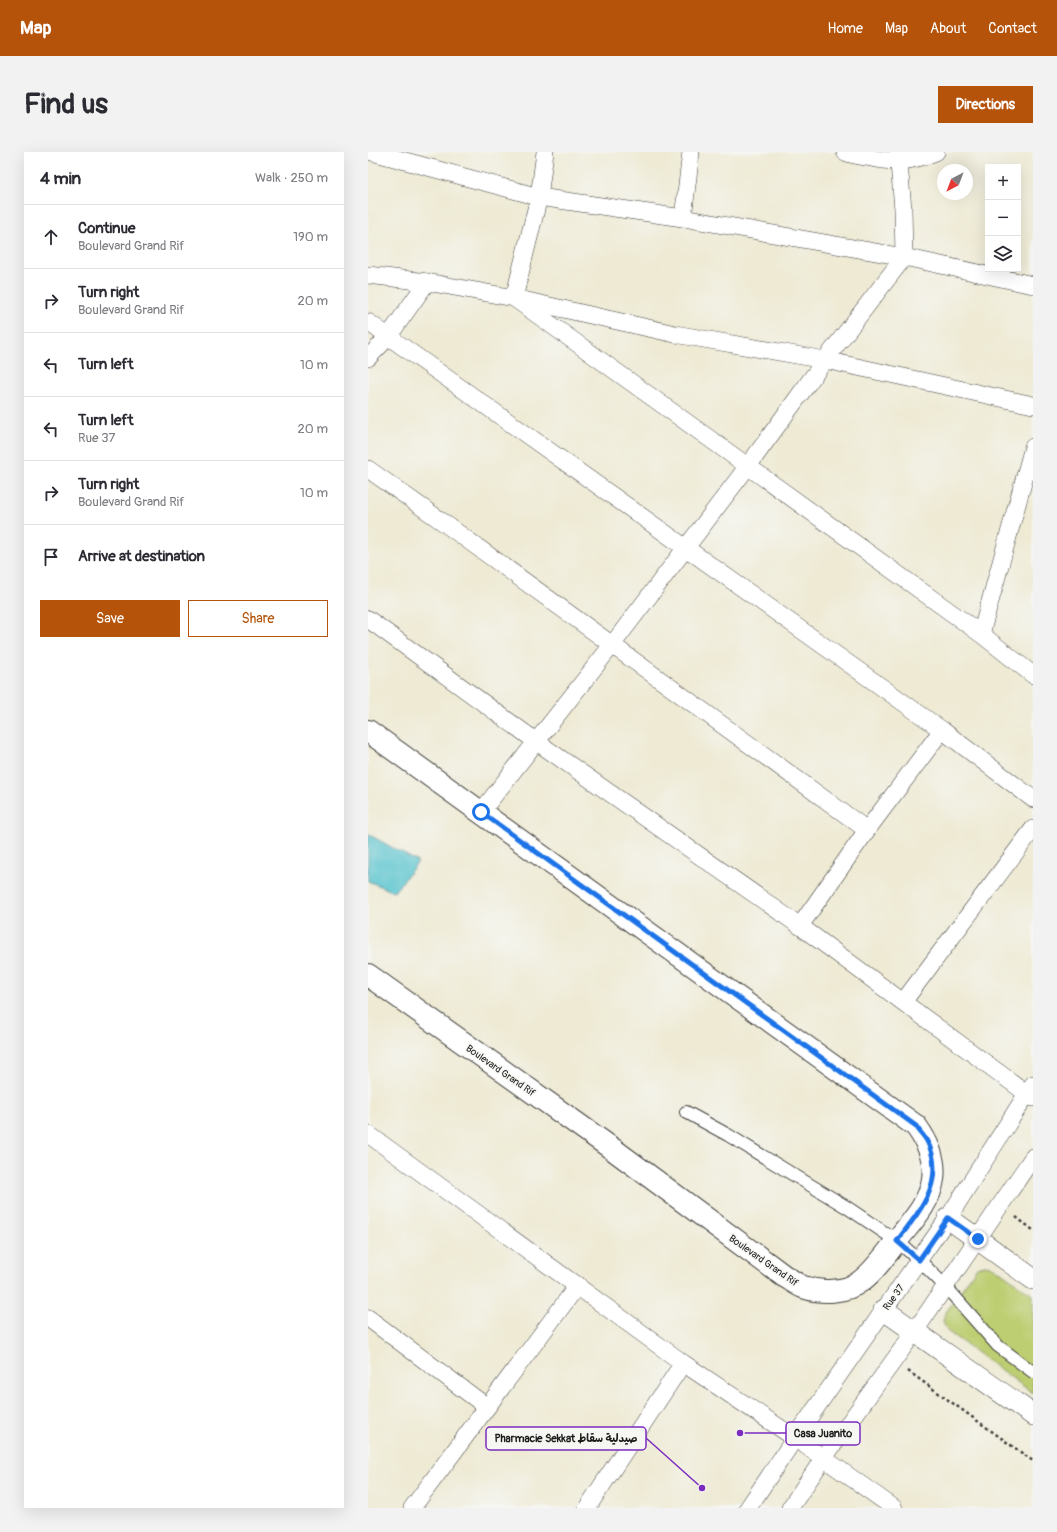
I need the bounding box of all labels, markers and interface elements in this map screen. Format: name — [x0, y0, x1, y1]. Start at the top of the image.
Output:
text: Map — [20, 16, 51, 40]
text: Home — [828, 20, 863, 37]
text: Map — [885, 20, 908, 37]
text: About — [930, 20, 966, 37]
text: Contact — [988, 20, 1037, 37]
button: Directions — [938, 86, 1033, 123]
text: Find us — [24, 87, 108, 122]
north arrow — [937, 164, 973, 200]
map controls — [985, 164, 1021, 272]
button: + — [985, 164, 1021, 200]
text: 4 min — [40, 168, 81, 189]
text: Walk · 250 m — [255, 170, 328, 186]
button: − — [985, 200, 1021, 236]
text: Continue — [78, 219, 136, 238]
icon: ahead — [40, 226, 62, 248]
text: 190 m — [293, 229, 328, 245]
button: layers — [985, 236, 1021, 272]
text: Boulevard Grand Rif — [78, 238, 184, 254]
text: Turn right — [78, 283, 139, 302]
icon: right — [40, 290, 62, 312]
text: 20 m — [297, 293, 328, 309]
text: Boulevard Grand Rif — [78, 302, 184, 318]
icon: left — [40, 354, 62, 376]
text: Turn left — [78, 355, 134, 374]
text: 10 m — [300, 357, 328, 373]
text: Turn left — [78, 411, 134, 430]
icon: left — [40, 418, 62, 440]
text: 20 m — [297, 421, 328, 437]
text: Rue 37 — [78, 430, 115, 446]
text: Turn right — [78, 475, 139, 494]
icon: right — [40, 482, 62, 504]
text: 10 m — [300, 485, 328, 501]
text: Boulevard Grand Rif — [78, 494, 184, 510]
icon: arrive — [40, 546, 62, 568]
text: Arrive at destination — [78, 547, 205, 566]
button: Save — [40, 600, 180, 637]
button: Share — [188, 600, 328, 637]
route start — [472, 803, 490, 821]
street label: Boulevard Grand Rif — [463, 1042, 537, 1099]
route end — [969, 1230, 987, 1248]
street label: Boulevard Grand Rif — [726, 1232, 800, 1289]
street label: Rue 37 — [881, 1282, 907, 1313]
callout: Casa Juanito — [786, 1422, 860, 1445]
callout: Pharmacie Sekkat صيدلية سقاط — [486, 1427, 646, 1450]
text: Casa Juanito — [794, 1427, 852, 1440]
text: Pharmacie Sekkat صيدلية سقاط — [494, 1432, 638, 1445]

